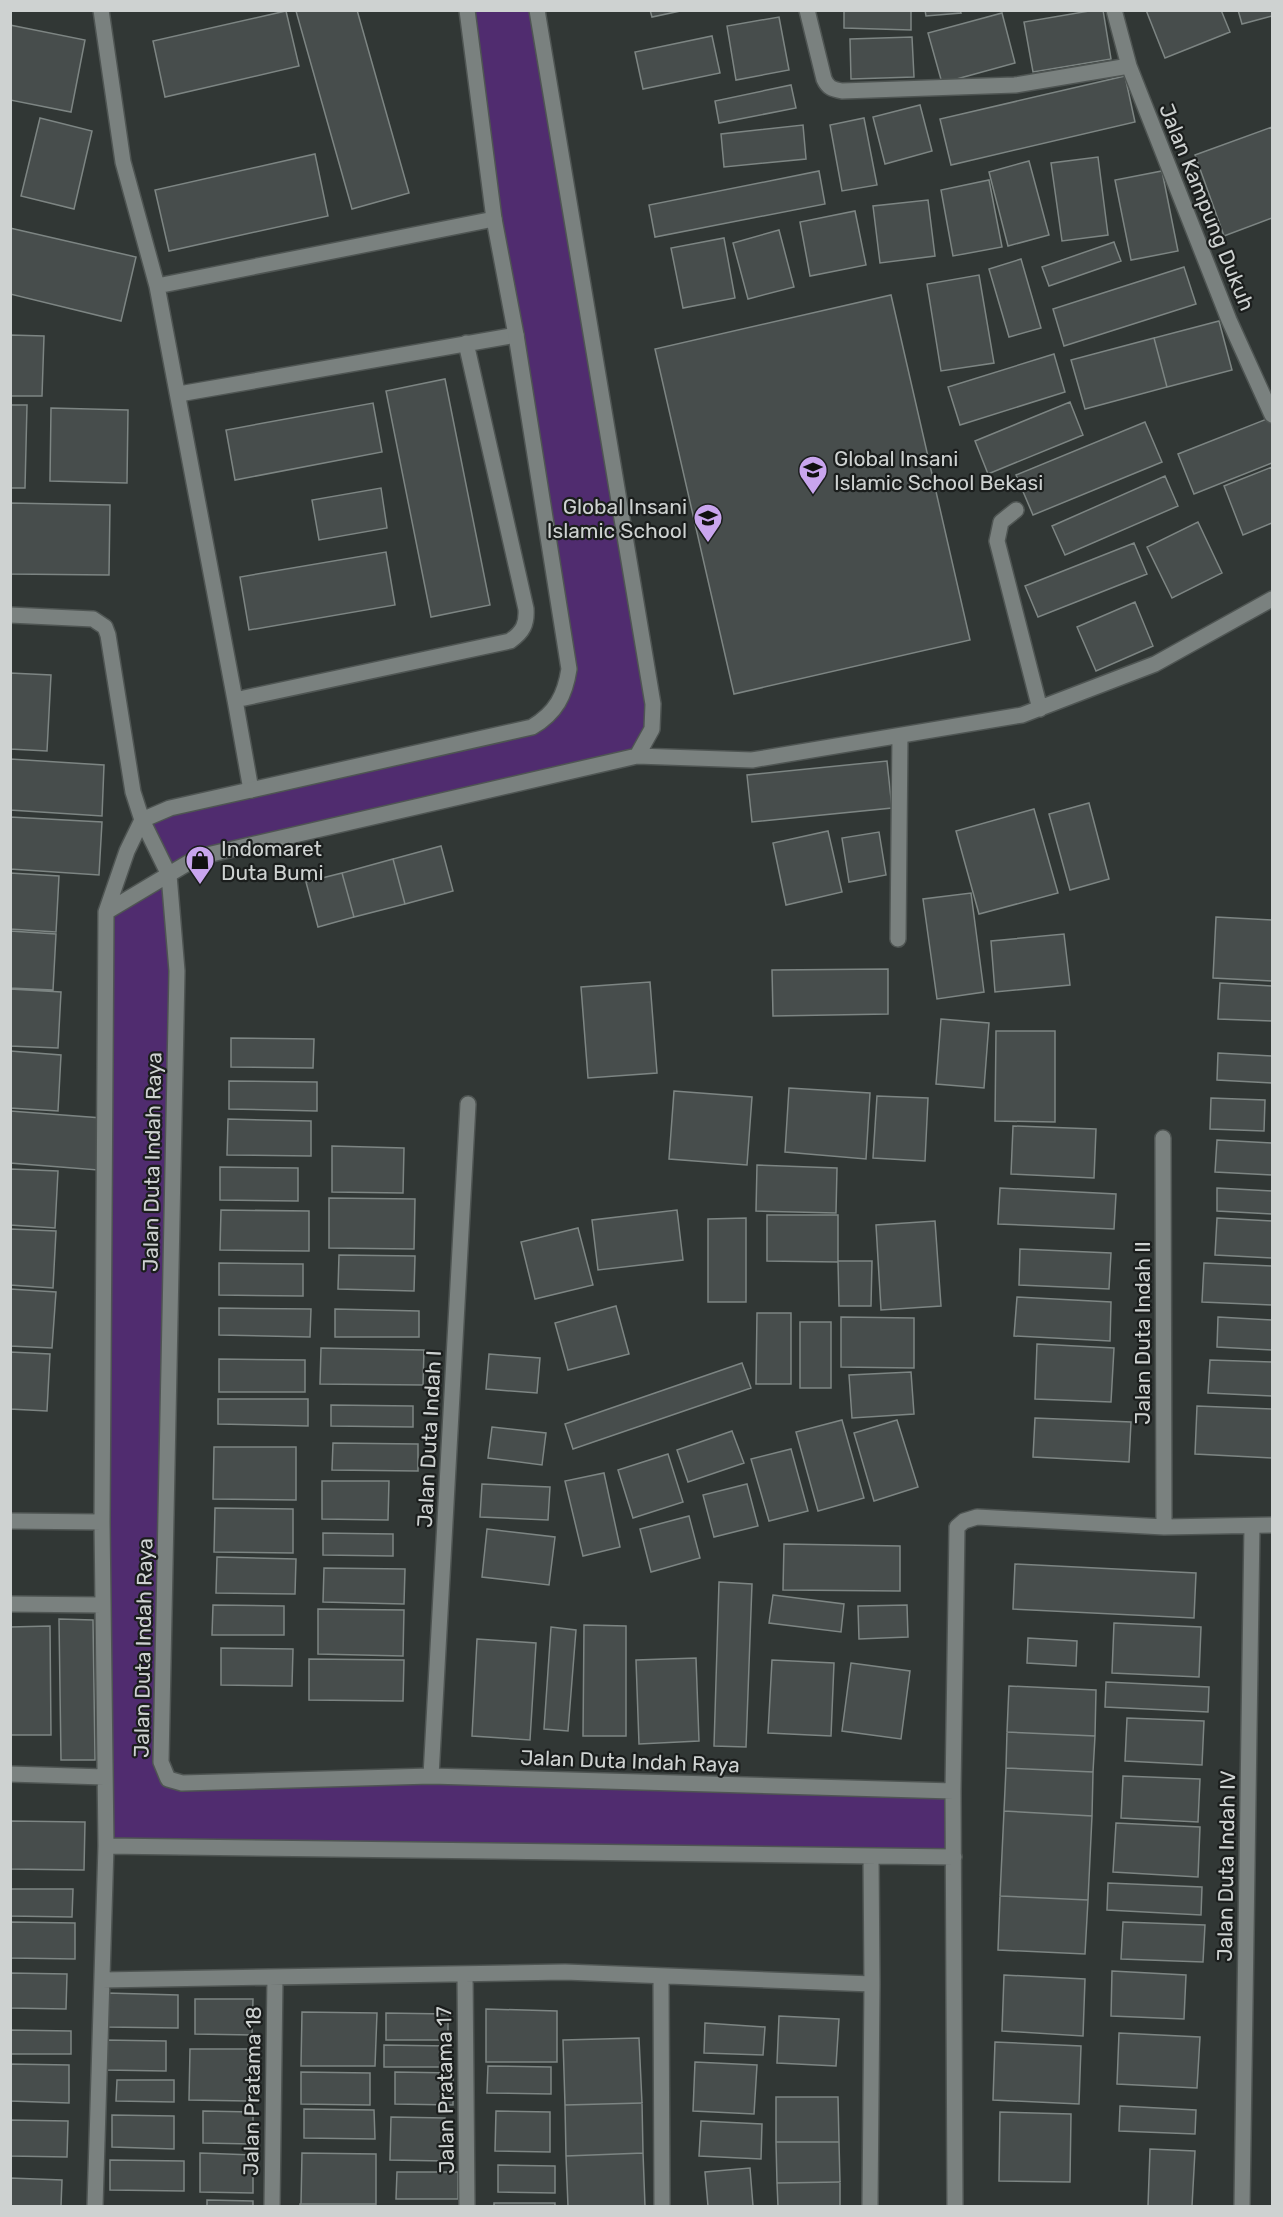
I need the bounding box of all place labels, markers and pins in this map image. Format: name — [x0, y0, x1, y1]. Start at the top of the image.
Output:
place label: Global Insani Islamic School Bekasi — [834, 446, 1043, 495]
school or university icon: Global Insani Islamic School Bekasi — [797, 454, 829, 496]
place label: Global Insani Islamic School — [547, 494, 687, 543]
school or university icon: Global Insani Islamic School — [692, 502, 724, 544]
place label: Indomaret Duta Bumi — [221, 836, 323, 885]
shop icon: Indomaret Duta Bumi — [184, 844, 216, 886]

